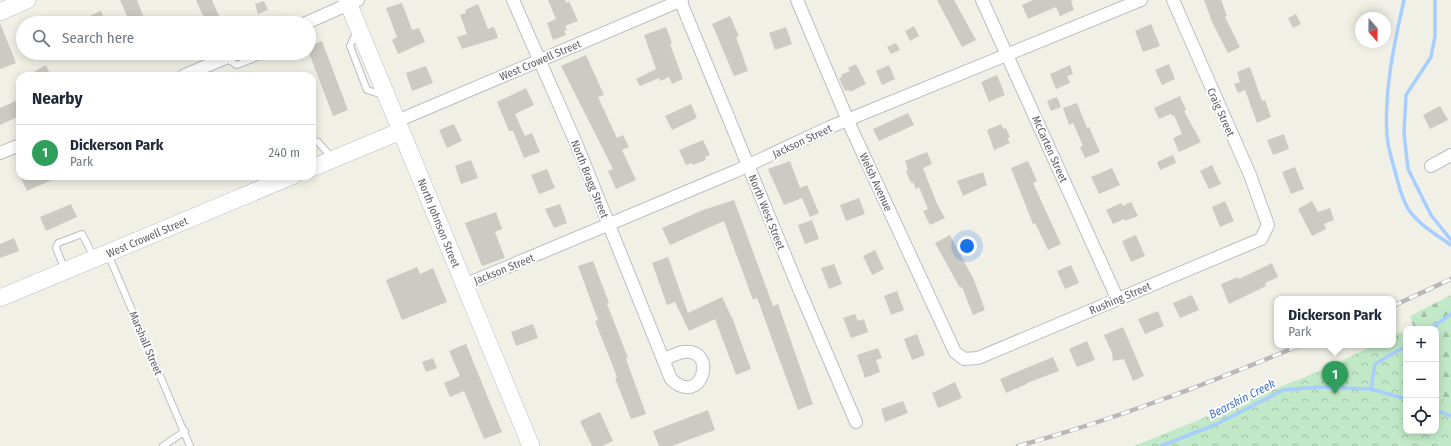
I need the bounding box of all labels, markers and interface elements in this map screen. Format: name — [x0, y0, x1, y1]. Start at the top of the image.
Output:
north arrow — [1355, 12, 1391, 48]
search box — [16, 16, 316, 60]
icon: search — [30, 27, 52, 49]
text: Search here — [62, 29, 134, 47]
street label: West Crowell Street — [497, 37, 583, 83]
street label: Craig Street — [1204, 86, 1237, 139]
text: Nearby — [32, 88, 83, 109]
street label: McCarten Street — [1029, 114, 1070, 185]
street label: Jackson Street — [770, 122, 834, 161]
text: Dickerson Park — [70, 136, 163, 154]
street label: North Bragg Street — [568, 138, 611, 220]
text: 1 — [42, 145, 48, 160]
text: 240 m — [268, 145, 300, 160]
street label: Welsh Avenue — [856, 151, 895, 213]
text: Park — [70, 154, 93, 169]
street label: North West Street — [746, 173, 788, 252]
street label: North Johnson Street — [415, 177, 462, 270]
street label: West Crowell Street — [104, 214, 190, 260]
your location — [957, 236, 977, 256]
street label: Jackson Street — [472, 251, 537, 287]
street label: Rushing Street — [1087, 280, 1153, 317]
popup — [1274, 296, 1396, 348]
text: Dickerson Park — [1288, 306, 1382, 324]
street label: Marshall Street — [126, 309, 165, 377]
text: Park — [1288, 324, 1311, 339]
map controls — [1403, 326, 1439, 434]
button: + — [1403, 326, 1439, 362]
pin: 1 — [1322, 361, 1348, 394]
button: − — [1403, 362, 1439, 398]
water label: Bearskin Creek — [1207, 376, 1278, 422]
button: locate — [1403, 398, 1439, 434]

